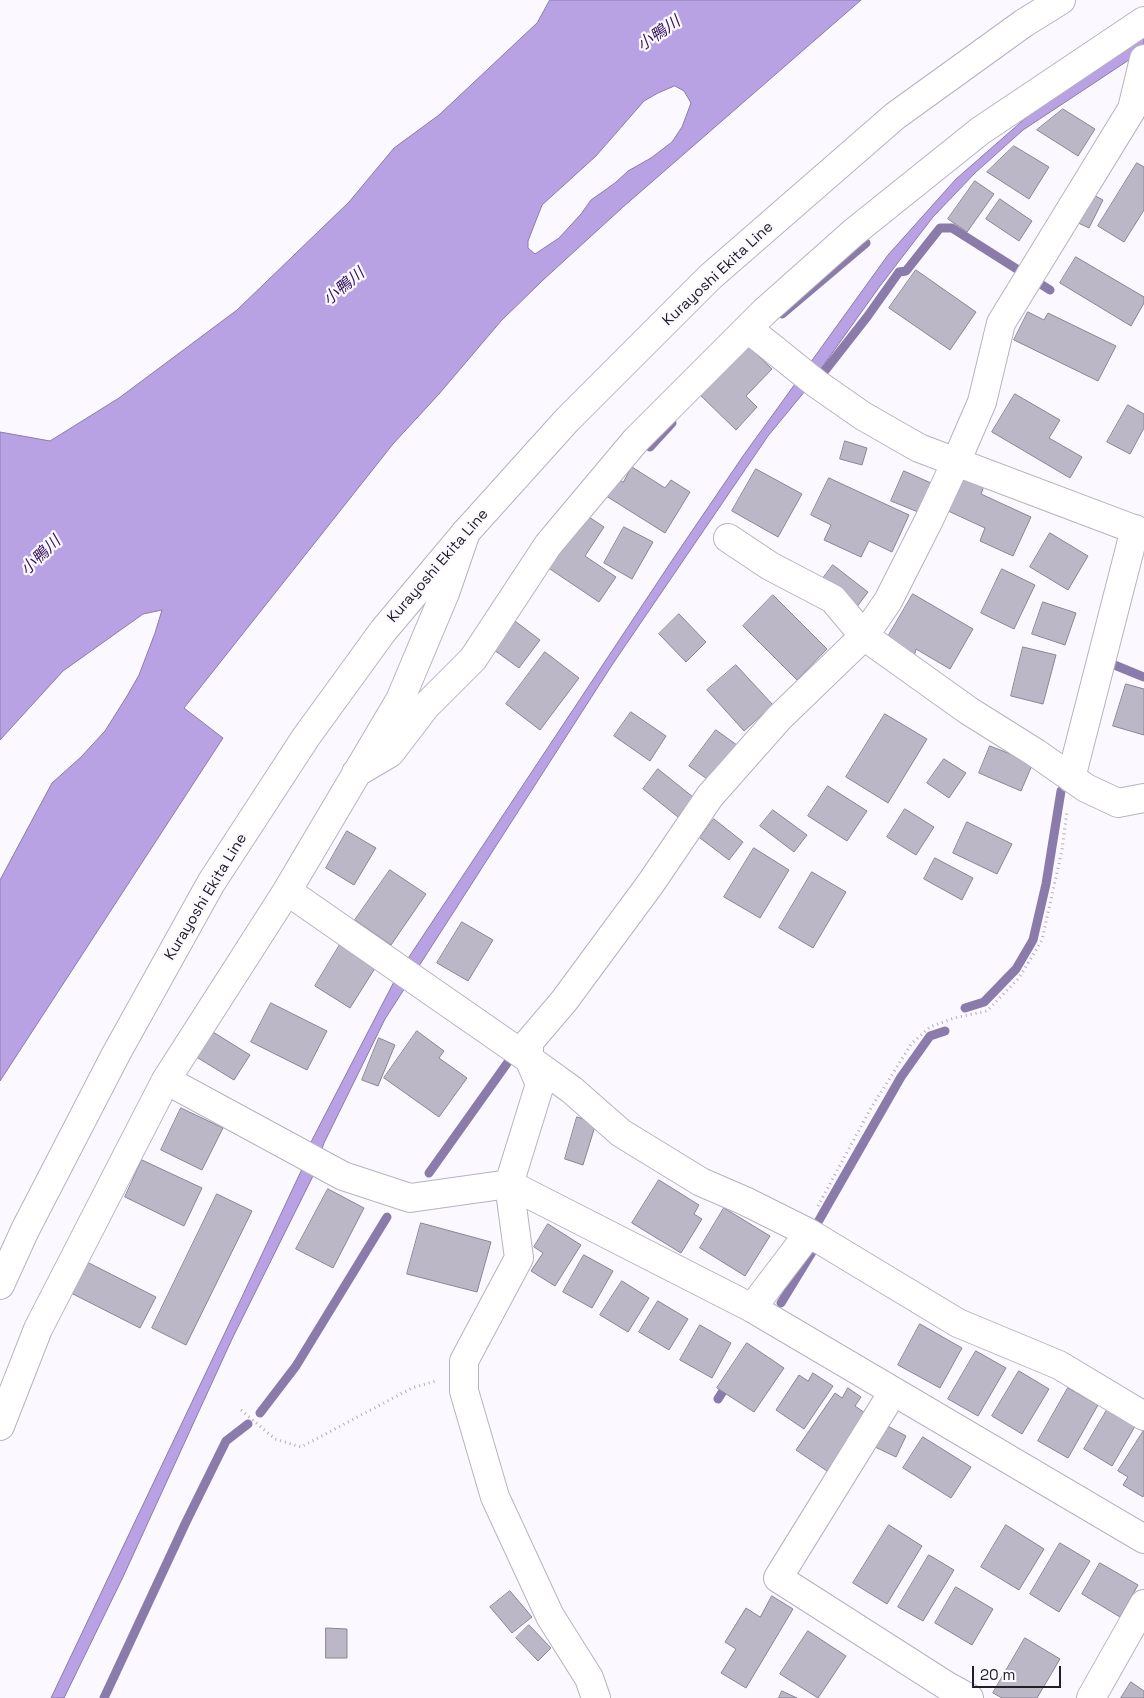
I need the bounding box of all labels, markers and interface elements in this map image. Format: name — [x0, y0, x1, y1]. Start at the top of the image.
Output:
water label: 小鴨川 — [634, 12, 684, 56]
street label: Kurayoshi Ekita Line — [659, 218, 777, 330]
water label: 小鴨川 — [319, 264, 369, 310]
street label: Kurayoshi Ekita Line — [384, 506, 492, 626]
water label: 小鴨川 — [17, 532, 65, 580]
street label: Kurayoshi Ekita Line — [161, 830, 251, 964]
scale bar — [974, 1656, 1063, 1688]
text: 20 m — [980, 1665, 1015, 1684]

